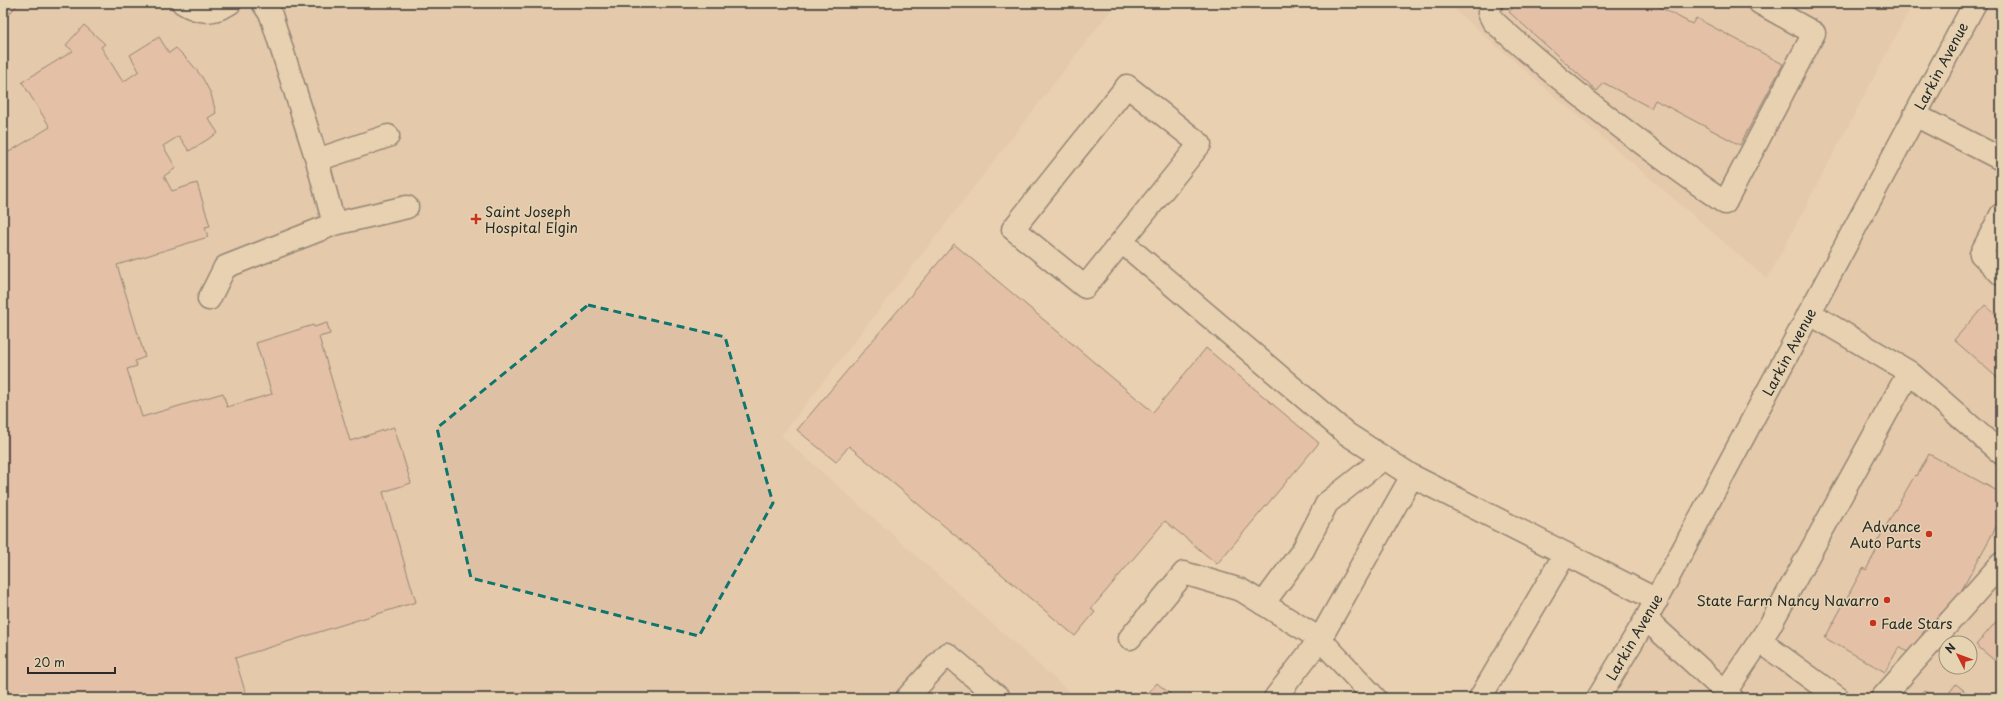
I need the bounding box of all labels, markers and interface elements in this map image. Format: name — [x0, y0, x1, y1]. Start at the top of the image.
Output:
street label: Larkin Avenue — [1909, 18, 1973, 114]
place label: Saint Joseph Hospital Elgin — [485, 201, 578, 238]
marker: Saint Joseph Hospital Elgin — [470, 213, 482, 225]
street label: Larkin Avenue — [1757, 304, 1821, 400]
place label: Advance Auto Parts — [1850, 516, 1921, 553]
marker: Advance Auto Parts — [1924, 529, 1934, 539]
street label: Larkin Avenue — [1601, 589, 1668, 684]
place label: State Farm Nancy Navarro — [1697, 590, 1879, 611]
marker: State Farm Nancy Navarro — [1882, 595, 1892, 605]
place label: Fade Stars — [1881, 613, 1952, 634]
marker: Fade Stars — [1868, 618, 1878, 628]
north arrow — [1938, 635, 1978, 675]
text: N — [1941, 639, 1960, 657]
scale bar — [28, 649, 115, 675]
text: 20 m — [34, 653, 65, 671]

